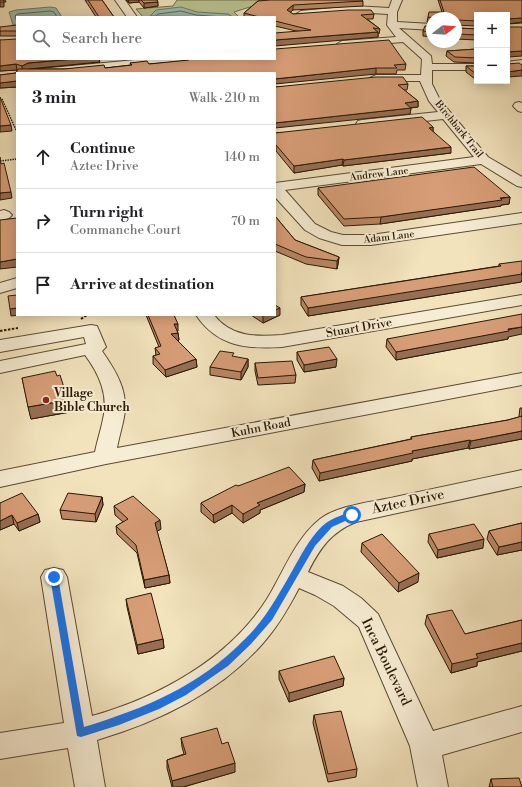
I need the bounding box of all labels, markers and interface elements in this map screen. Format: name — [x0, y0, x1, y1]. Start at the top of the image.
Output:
north arrow — [426, 12, 462, 48]
map controls — [474, 12, 510, 84]
button: + — [474, 12, 510, 48]
search box — [16, 16, 276, 60]
icon: search — [30, 27, 52, 49]
text: Search here — [62, 29, 142, 48]
button: − — [474, 48, 510, 84]
text: 3 min — [32, 87, 76, 109]
text: Walk · 210 m — [189, 90, 260, 106]
street label: Birchbark Trail — [432, 97, 486, 160]
text: Continue — [70, 139, 135, 158]
icon: ahead — [32, 146, 54, 168]
text: 140 m — [224, 149, 260, 165]
text: Aztec Drive — [70, 158, 139, 174]
street label: Andrew Lane — [348, 164, 409, 184]
text: Turn right — [70, 203, 144, 222]
icon: right — [32, 210, 54, 232]
text: 70 m — [231, 213, 260, 229]
text: Commanche Court — [70, 222, 181, 238]
street label: Adam Lane — [362, 228, 415, 246]
icon: arrive — [32, 274, 54, 296]
text: Arrive at destination — [70, 275, 214, 294]
street label: Stuart Drive — [325, 315, 393, 341]
place label: Village Bible Church — [53, 386, 130, 415]
marker: Village Bible Church — [41, 395, 51, 405]
street label: Kuhn Road — [230, 415, 292, 441]
street label: Aztec Drive — [369, 486, 446, 519]
route start — [343, 506, 361, 524]
route end — [45, 568, 63, 586]
street label: Inca Boulevard — [357, 615, 415, 709]

